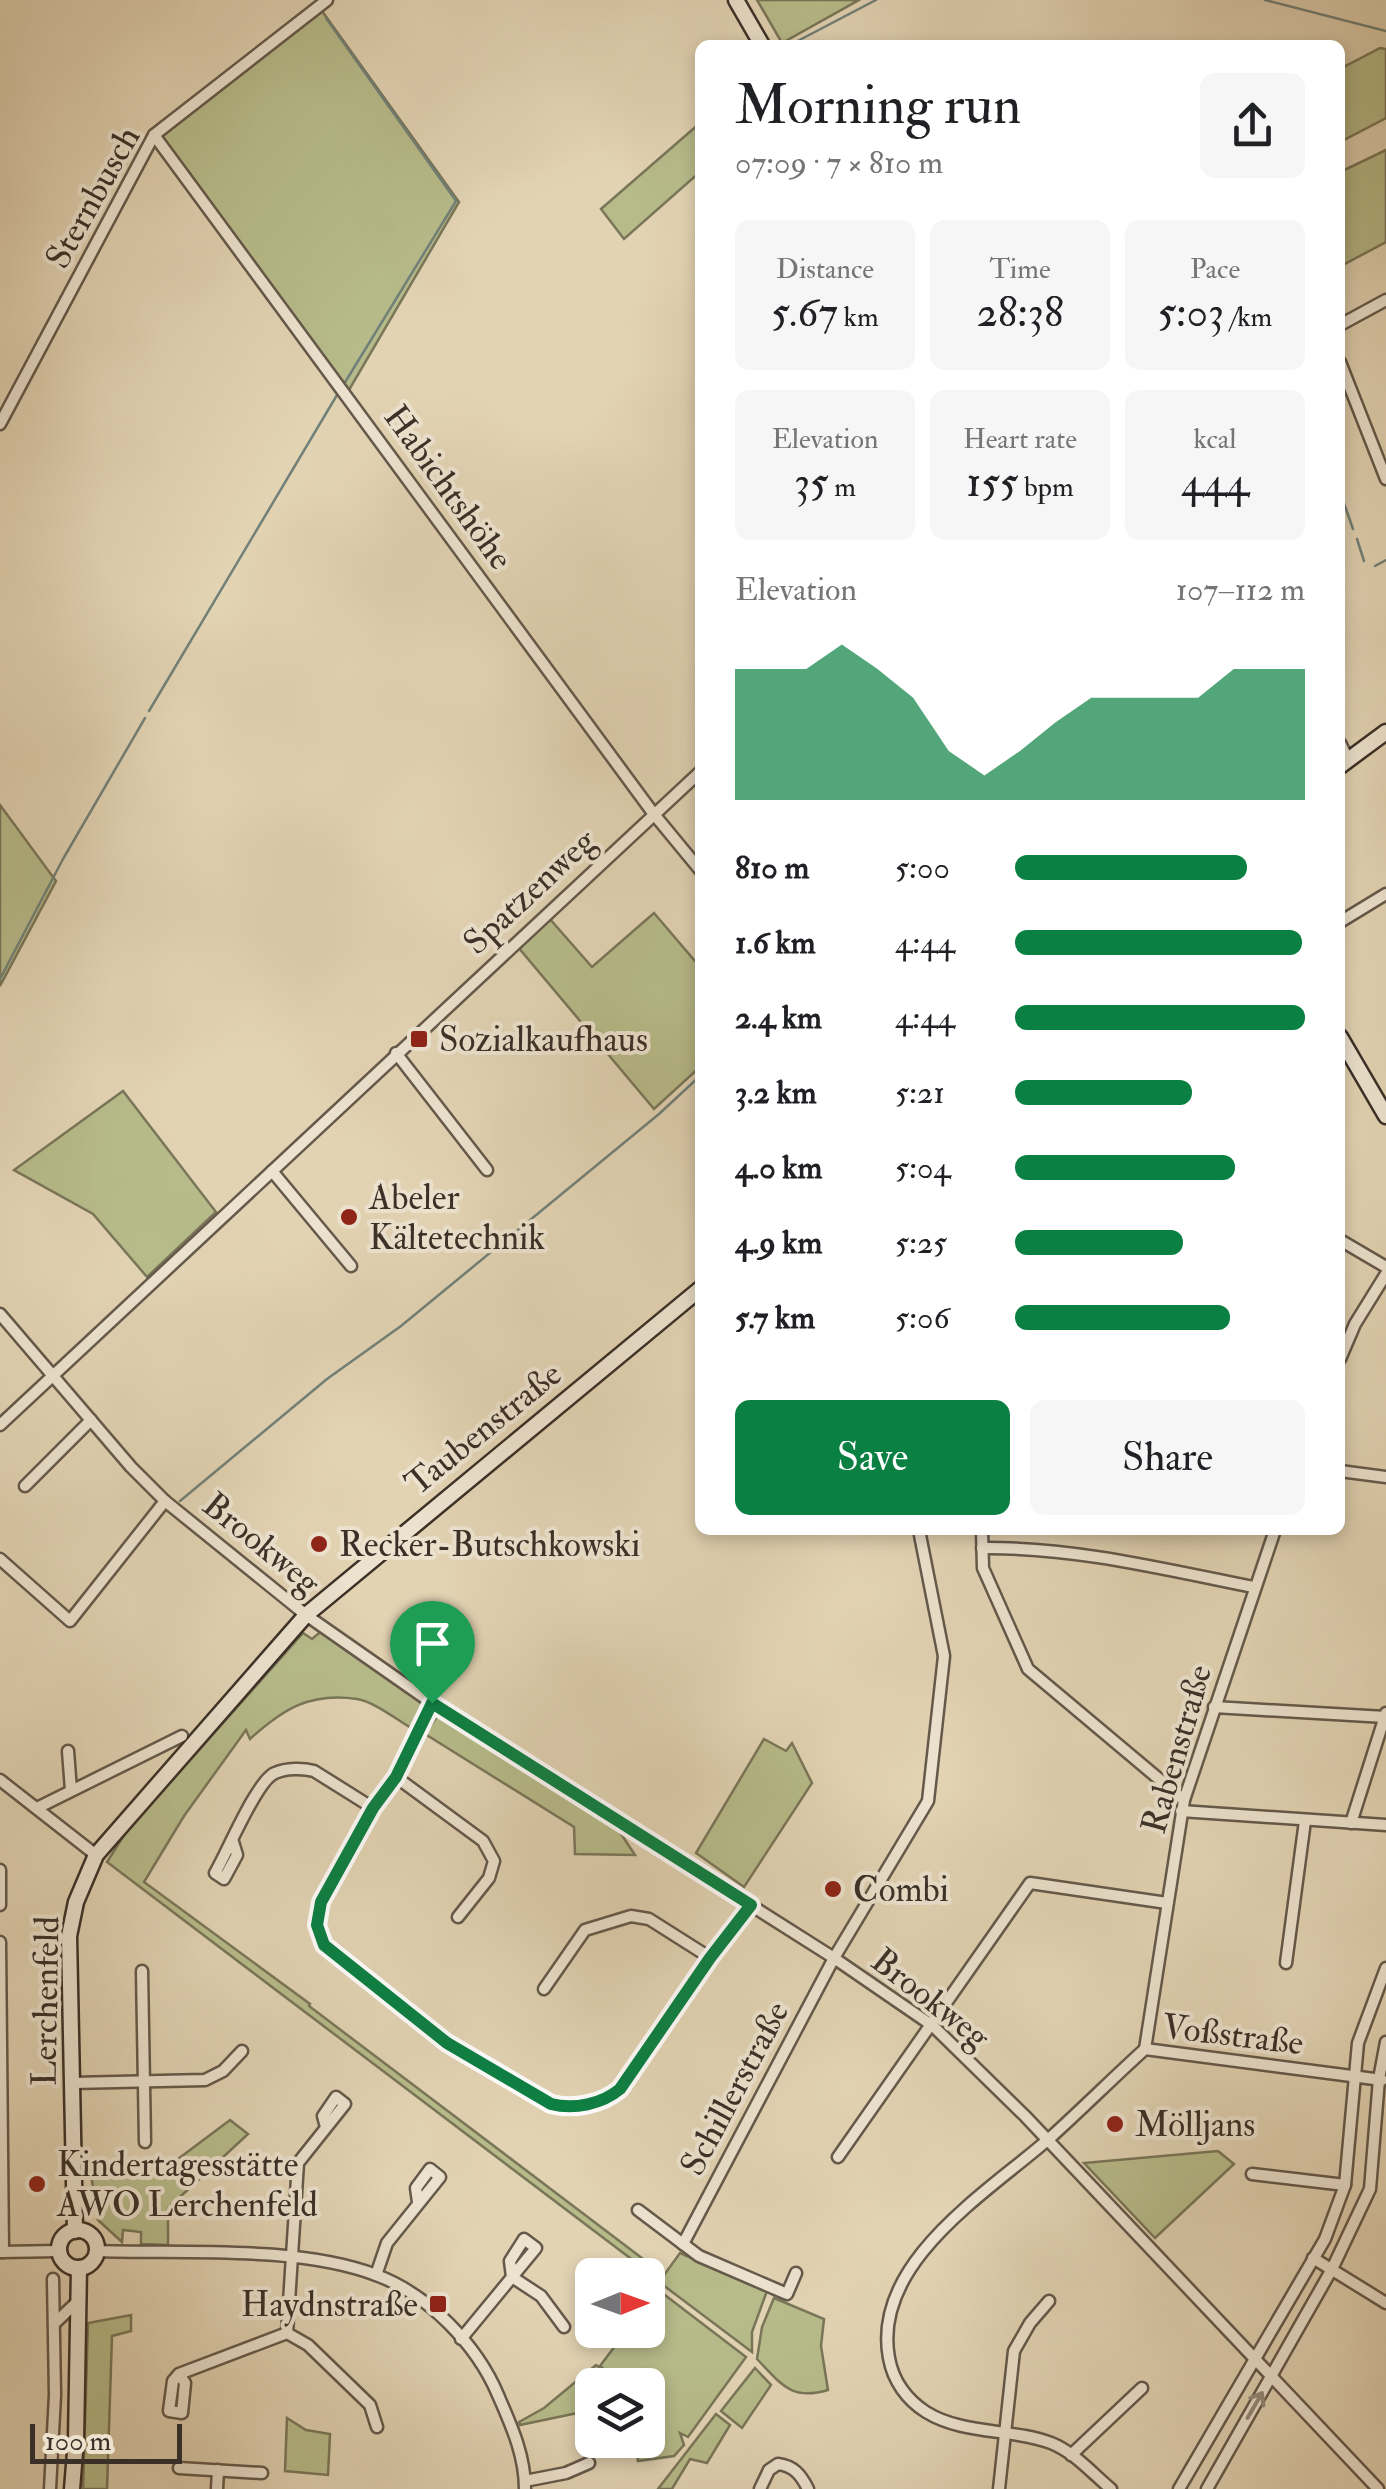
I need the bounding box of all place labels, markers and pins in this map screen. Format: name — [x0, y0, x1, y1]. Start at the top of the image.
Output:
place label: Sozialkaufhaus — [439, 1018, 648, 1062]
marker: Sozialkaufhaus — [408, 1028, 430, 1050]
place label: Abeler Kältetechnik — [368, 1176, 545, 1260]
marker: Abeler Kältetechnik — [338, 1206, 360, 1228]
place label: Recker-Butschkowski — [339, 1523, 640, 1567]
marker: Recker-Butschkowski — [308, 1533, 330, 1555]
pin — [390, 1601, 475, 1704]
place label: Combi — [853, 1868, 949, 1912]
marker: Combi — [822, 1878, 844, 1900]
place label: Mölljans — [1135, 2103, 1255, 2147]
marker: Mölljans — [1104, 2113, 1126, 2135]
place label: Kindertagesstätte AWO Lerchenfeld — [56, 2143, 318, 2227]
marker: Kindertagesstätte AWO Lerchenfeld — [26, 2173, 48, 2195]
place label: Haydnstraße — [241, 2283, 418, 2327]
marker: Haydnstraße — [427, 2293, 449, 2315]

